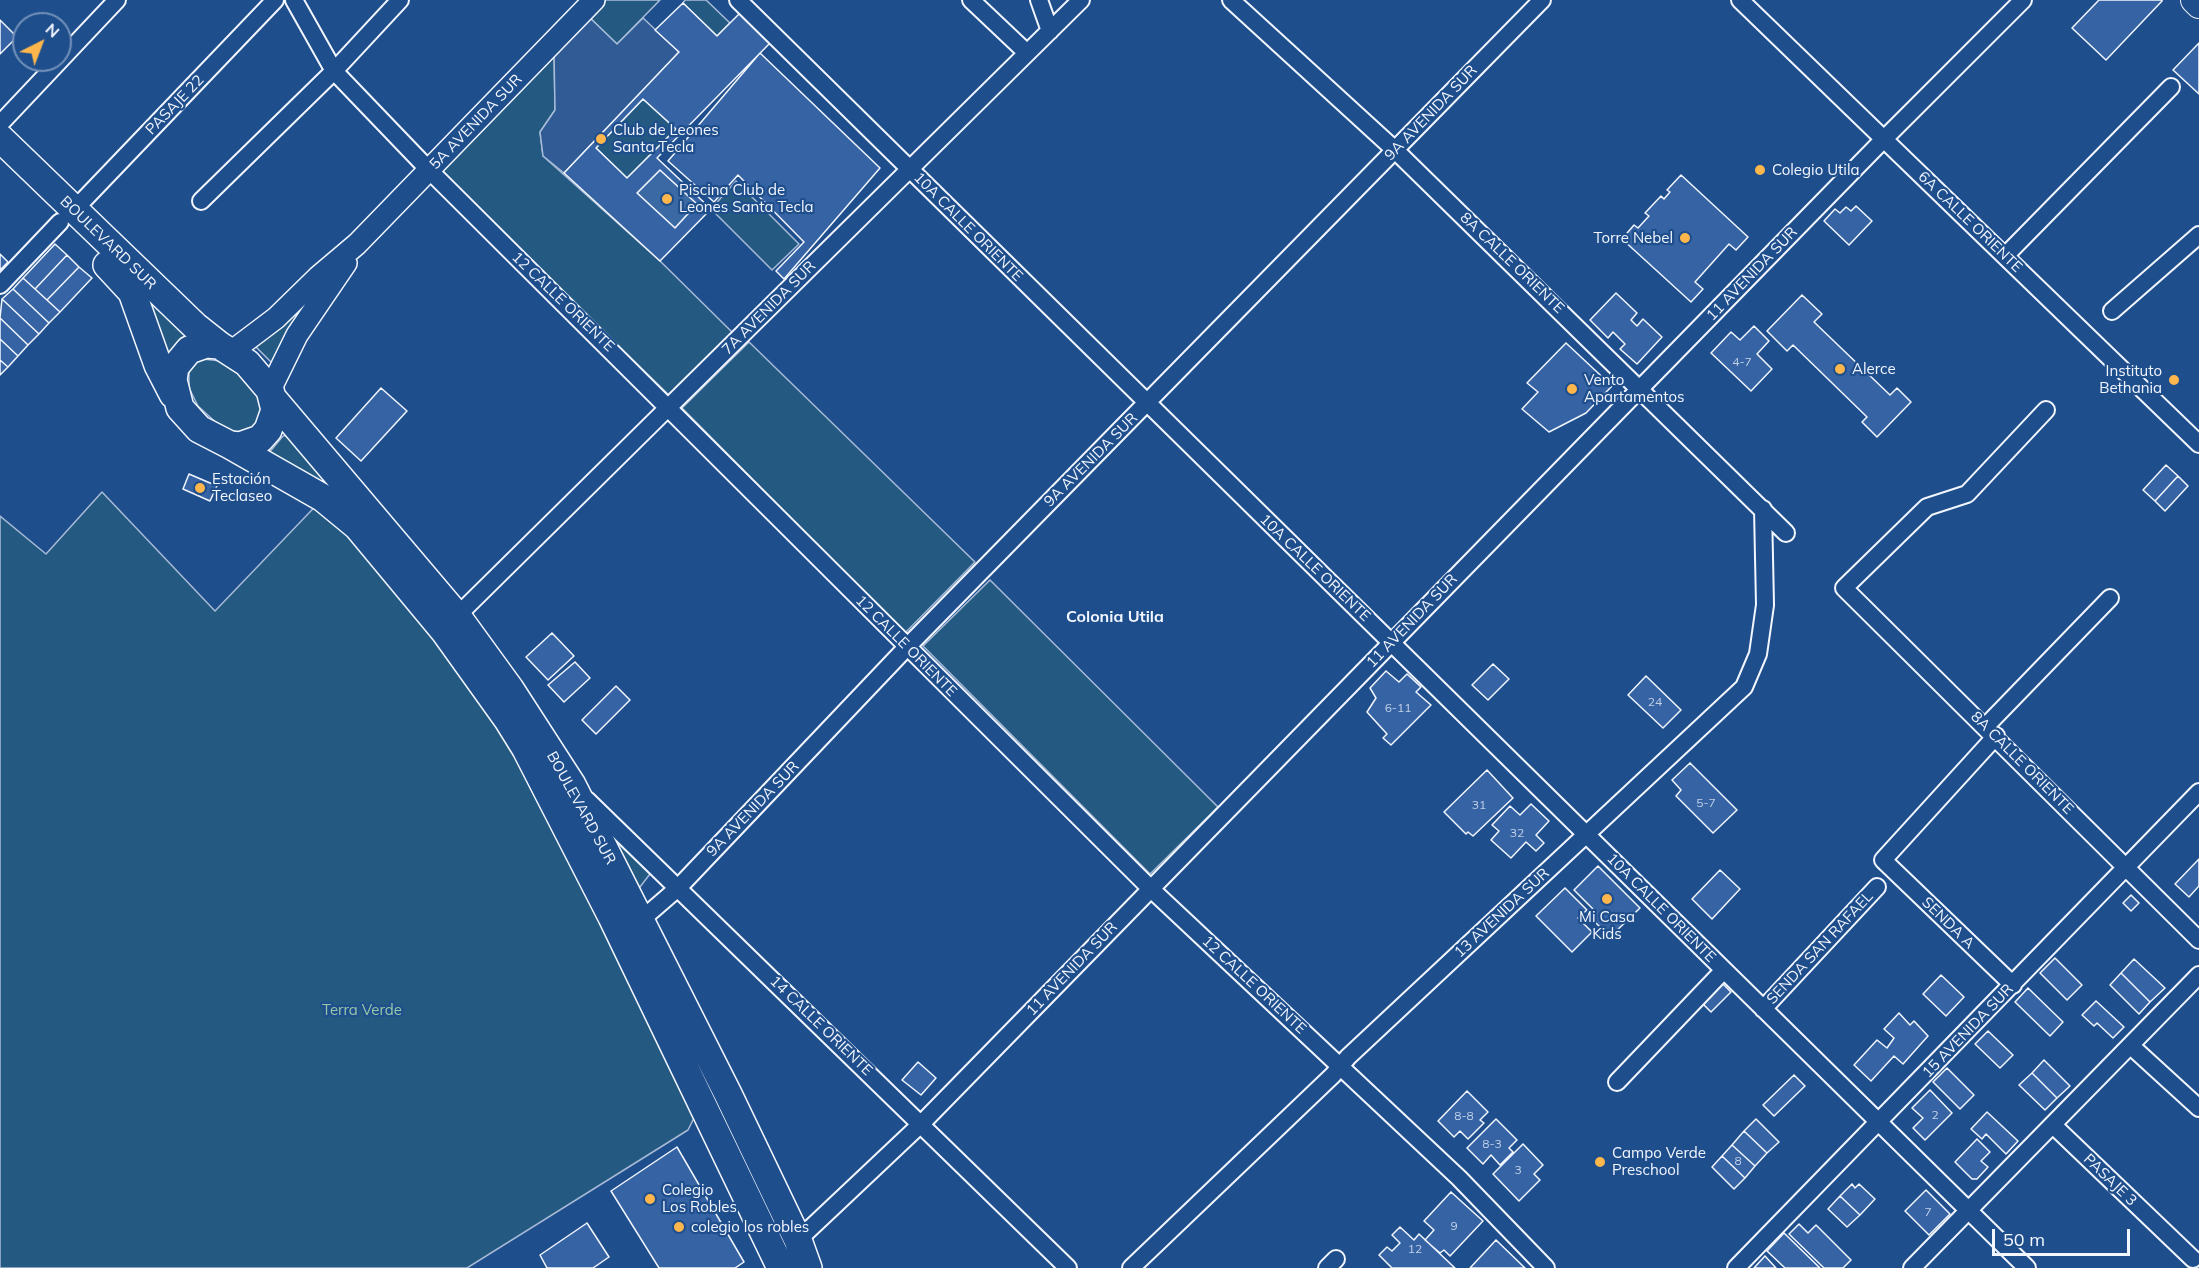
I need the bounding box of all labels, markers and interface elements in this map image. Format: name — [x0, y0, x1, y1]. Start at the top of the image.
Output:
north arrow — [12, 12, 72, 72]
text: N — [42, 19, 64, 42]
street label: 9A AVENIDA SUR — [1381, 62, 1481, 164]
street label: PASAJE 22 — [142, 71, 208, 139]
street label: 5A AVENIDA SUR — [426, 71, 526, 173]
place label: Club de Leones Santa Tecla — [613, 121, 719, 156]
marker: Club de Leones Santa Tecla — [594, 132, 608, 146]
place label: Colegio Utila — [1772, 161, 1859, 179]
marker: Colegio Utila — [1753, 163, 1767, 177]
street label: 6A CALLE ORIENTE — [1914, 168, 2026, 276]
street label: 10A CALLE ORIENTE — [910, 169, 1026, 285]
place label: Piscina Club de Leones Santa Tecla — [679, 181, 813, 216]
marker: Piscina Club de Leones Santa Tecla — [660, 192, 674, 206]
street label: BOULEVARD SUR — [56, 193, 160, 293]
street label: 8A CALLE ORIENTE — [1456, 209, 1568, 317]
street label: 11 AVENIDA SUR — [1703, 223, 1801, 325]
place label: Torre Nebel — [1594, 229, 1673, 247]
marker: Torre Nebel — [1678, 231, 1692, 245]
street label: 12 CALLE ORIENTE — [508, 248, 618, 356]
street label: 7A AVENIDA SUR — [718, 257, 820, 359]
house number: 4-7 — [1732, 355, 1752, 369]
place label: Alerce — [1852, 360, 1896, 378]
marker: Alerce — [1833, 362, 1847, 376]
place label: Instituto Bethania — [2099, 362, 2162, 397]
place label: Vento Apartamentos — [1584, 371, 1684, 406]
marker: Instituto Bethania — [2167, 373, 2181, 387]
marker: Vento Apartamentos — [1565, 382, 1579, 396]
street label: 9A AVENIDA SUR — [1040, 409, 1142, 511]
place label: Estación Teclaseo — [212, 470, 272, 505]
marker: Estación Teclaseo — [193, 481, 207, 495]
street label: 10A CALLE ORIENTE — [1256, 511, 1374, 625]
street label: 11 AVENIDA SUR — [1363, 570, 1461, 672]
street label: 12 CALLE ORIENTE — [852, 592, 960, 700]
district label: Colonia Utila — [1066, 607, 1164, 627]
house number: 24 — [1648, 695, 1662, 709]
house number: 6-11 — [1385, 701, 1411, 715]
street label: 8A CALLE ORIENTE — [1967, 708, 2077, 818]
street label: BOULEVARD SUR — [542, 748, 620, 868]
street label: 9A AVENIDA SUR — [703, 758, 803, 860]
house number: 5-7 — [1696, 796, 1716, 810]
house number: 31 — [1472, 798, 1486, 812]
house number: 32 — [1510, 826, 1524, 840]
street label: 10A CALLE ORIENTE — [1603, 850, 1719, 966]
street label: 13 AVENIDA SUR — [1451, 864, 1553, 962]
street label: SENDA SAN RAFAEL — [1763, 888, 1877, 1008]
marker: Mi Casa Kids — [1600, 892, 1614, 906]
street label: SENDA A — [1918, 893, 1978, 953]
place label: Mi Casa Kids — [1579, 908, 1635, 943]
street label: 11 AVENIDA SUR — [1023, 918, 1121, 1020]
street label: 12 CALLE ORIENTE — [1198, 932, 1310, 1038]
street label: 14 CALLE ORIENTE — [766, 972, 876, 1080]
street label: 15 AVENIDA SUR — [1919, 980, 2017, 1082]
park label: Terra Verde — [322, 1001, 402, 1019]
house number: 2 — [1931, 1108, 1939, 1122]
house number: 8-8 — [1454, 1109, 1474, 1123]
house number: 8-3 — [1482, 1137, 1502, 1151]
place label: Campo Verde Preschool — [1612, 1144, 1706, 1179]
street label: PASAJE 3 — [2080, 1150, 2140, 1210]
house number: 8 — [1734, 1154, 1742, 1168]
marker: Campo Verde Preschool — [1593, 1155, 1607, 1169]
house number: 3 — [1514, 1163, 1522, 1177]
place label: Colegio Los Robles — [662, 1181, 737, 1216]
marker: Colegio Los Robles — [643, 1192, 657, 1206]
house number: 7 — [1924, 1205, 1932, 1219]
scale bar — [1995, 1217, 2133, 1255]
place label: colegio los robles — [691, 1218, 809, 1236]
house number: 9 — [1450, 1219, 1458, 1233]
marker: colegio los robles — [672, 1220, 686, 1234]
text: 50 m — [2003, 1228, 2045, 1251]
house number: 12 — [1408, 1242, 1422, 1256]

